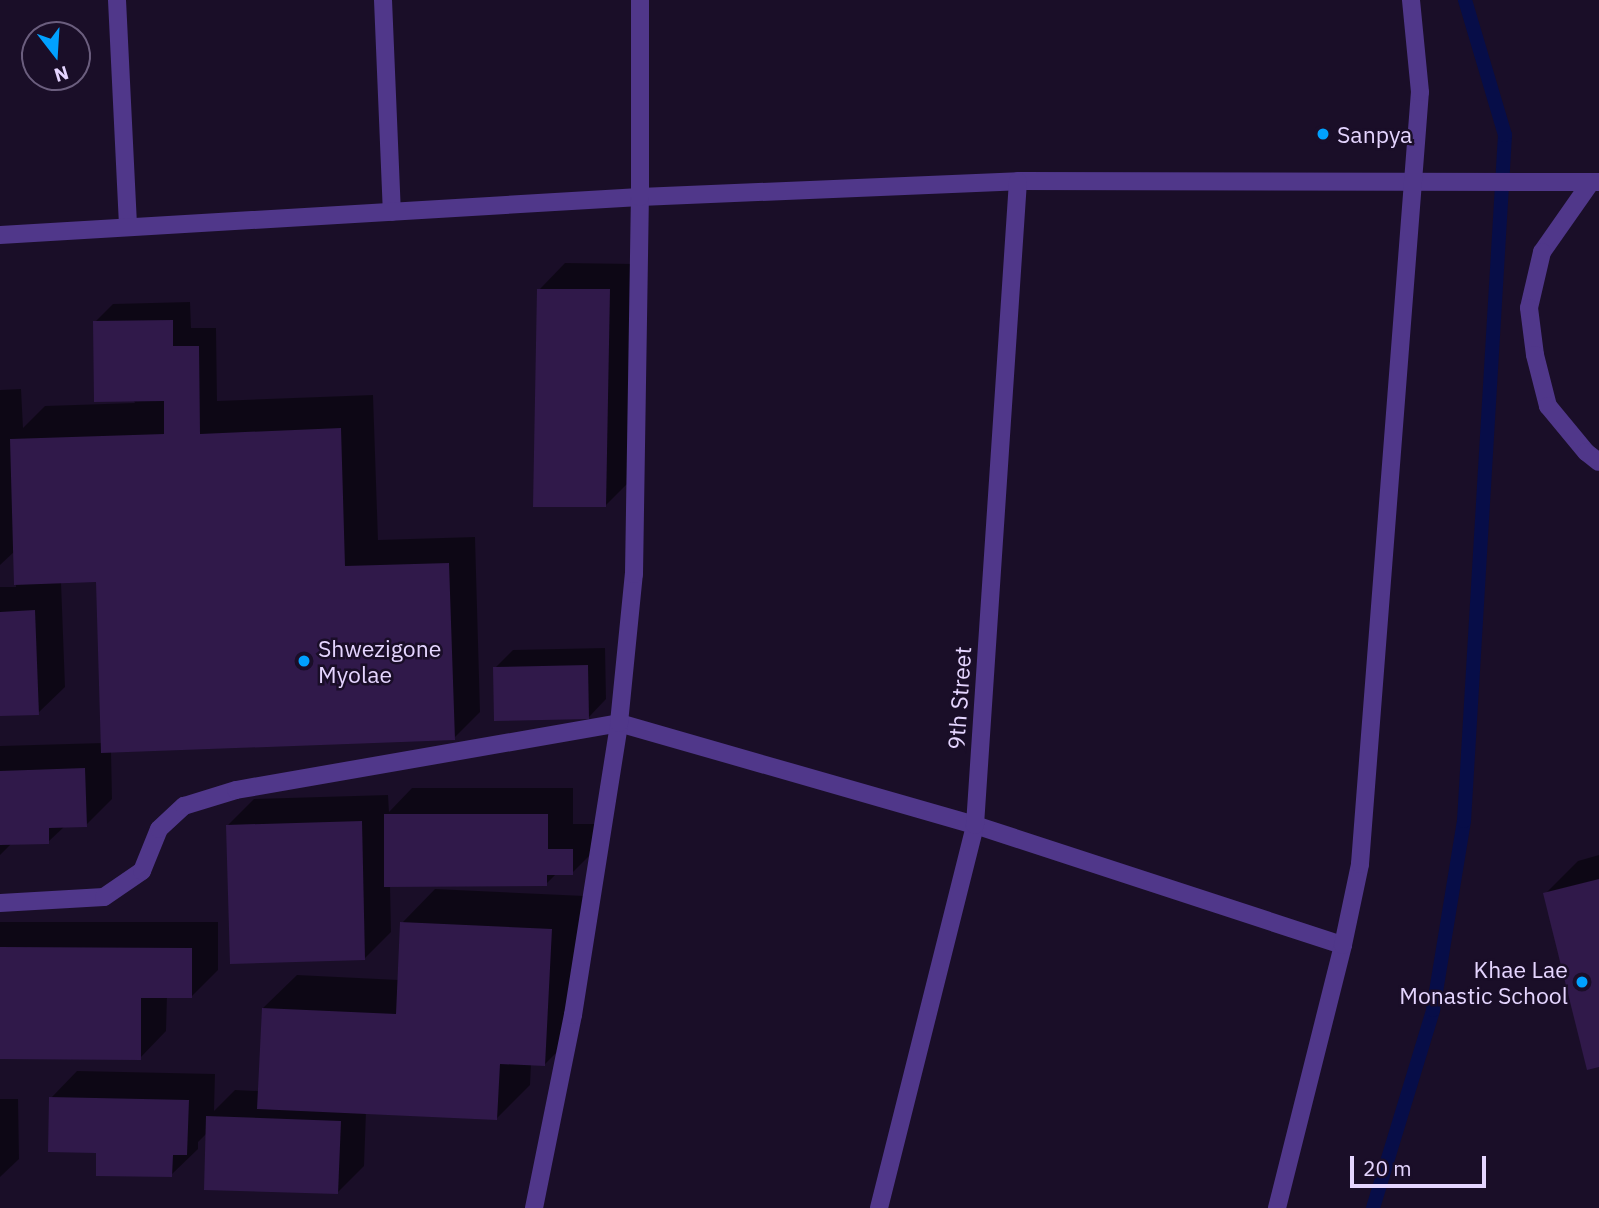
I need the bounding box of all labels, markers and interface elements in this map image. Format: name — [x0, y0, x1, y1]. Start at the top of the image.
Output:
north arrow — [21, 21, 91, 91]
text: N — [51, 61, 72, 88]
place label: Sanpya — [1337, 120, 1412, 148]
marker: Sanpya — [1315, 126, 1331, 142]
place label: Shwezigone Myolae — [318, 634, 441, 688]
street label: 9th Street — [942, 645, 976, 751]
marker: Shwezigone Myolae — [296, 653, 312, 669]
place label: Khae Lae Monastic School — [1399, 955, 1568, 1009]
marker: Khae Lae Monastic School — [1574, 974, 1590, 990]
scale bar — [1354, 1142, 1490, 1186]
text: 20 m — [1363, 1154, 1412, 1182]

